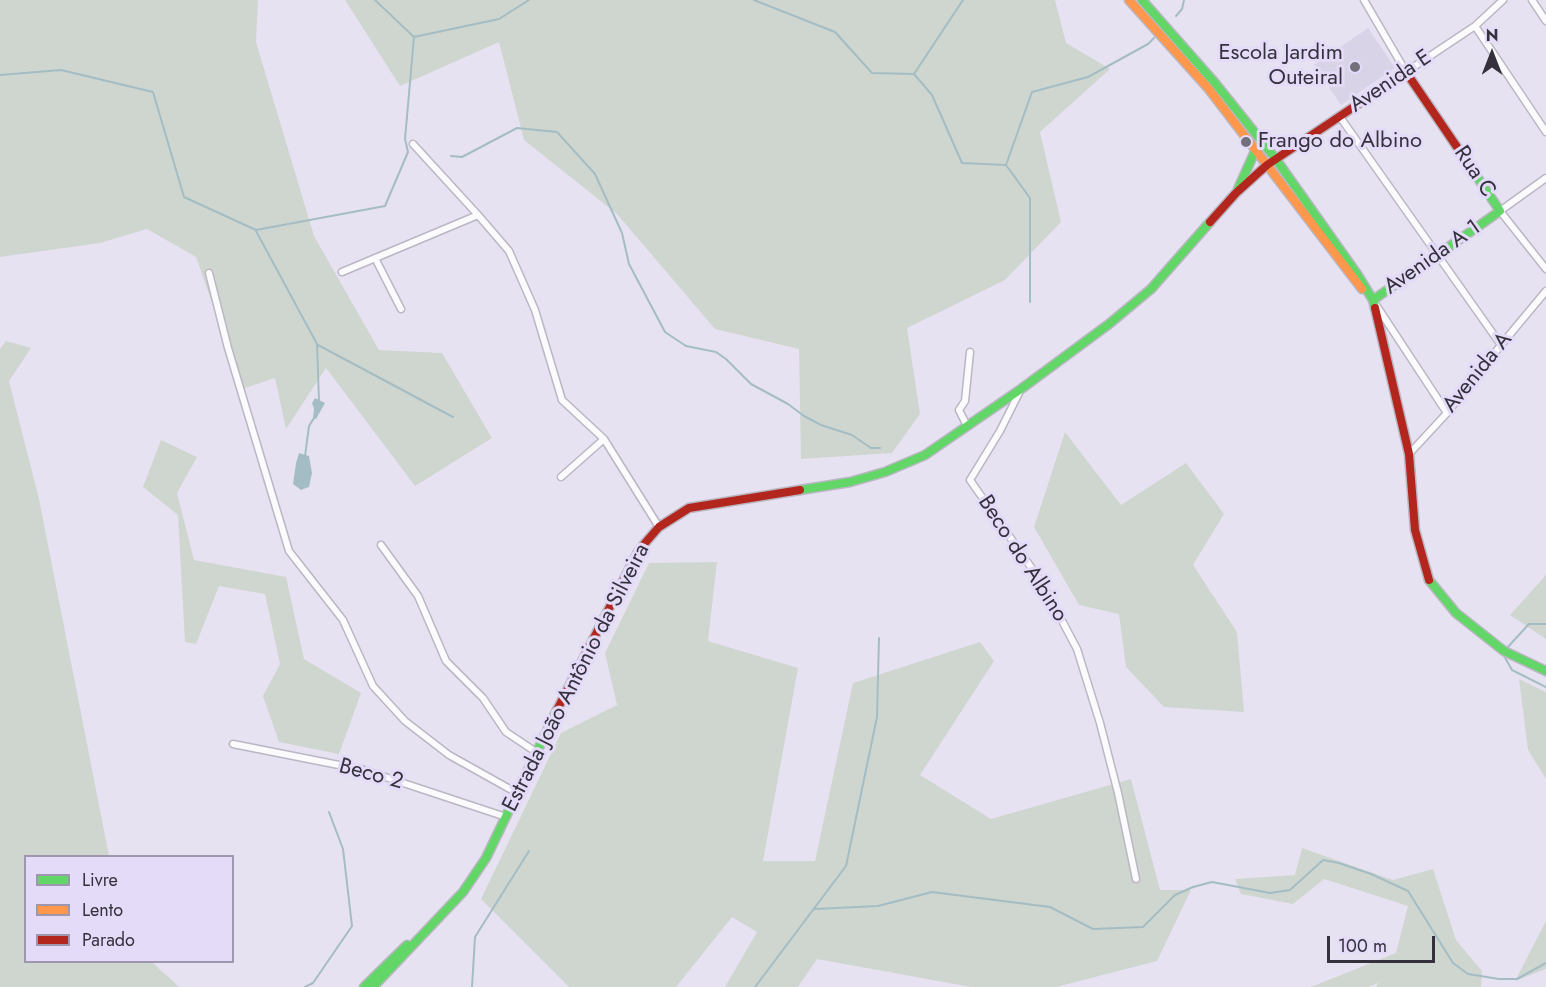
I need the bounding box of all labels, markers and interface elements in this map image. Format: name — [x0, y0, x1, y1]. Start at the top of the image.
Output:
north arrow — [1462, 24, 1522, 84]
text: N — [1486, 24, 1498, 47]
place label: Escola Jardim Outeiral — [1218, 41, 1343, 92]
street label: Avenida E — [1345, 45, 1437, 119]
marker: Escola Jardim Outeiral — [1348, 60, 1362, 74]
place label: Frango do Albino — [1258, 129, 1422, 155]
marker: Frango do Albino — [1239, 135, 1253, 149]
street label: Rua C — [1447, 141, 1501, 203]
street label: Avenida A 1 — [1380, 215, 1486, 301]
street label: Avenida A — [1438, 328, 1518, 418]
street label: Beco do Albino — [971, 491, 1073, 627]
street label: Estrada João Antônio da Silveira — [498, 540, 656, 816]
street label: Beco 2 — [336, 754, 406, 796]
legend — [24, 855, 234, 963]
text: Livre — [82, 867, 118, 893]
text: Lento — [82, 897, 123, 923]
scale bar — [1330, 924, 1438, 962]
text: Parado — [82, 927, 135, 953]
text: 100 m — [1338, 933, 1387, 959]

